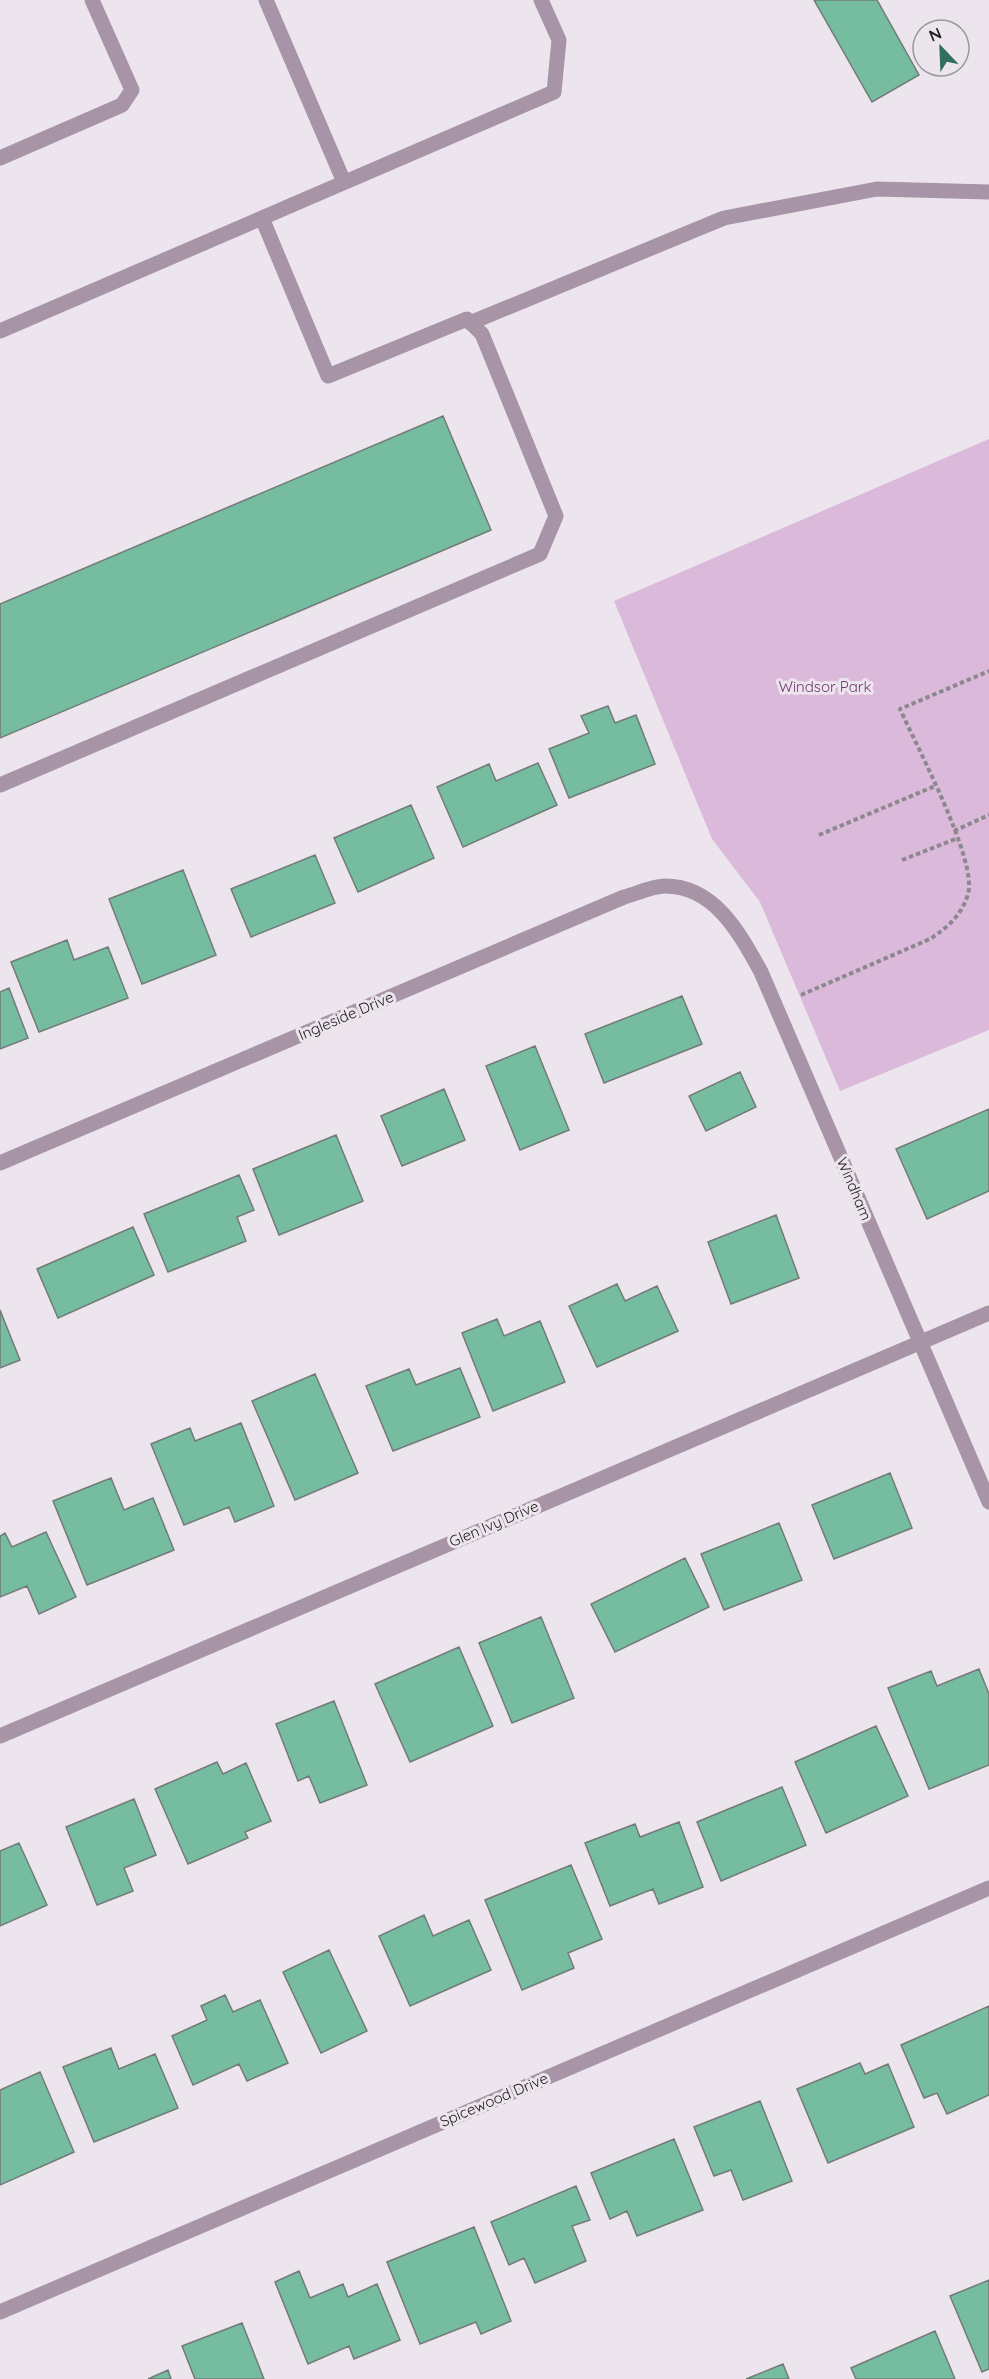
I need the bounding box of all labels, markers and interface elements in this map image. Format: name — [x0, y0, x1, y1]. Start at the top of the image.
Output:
north arrow — [911, 18, 971, 78]
text: N — [926, 23, 944, 46]
park label: Windsor Park — [778, 677, 872, 696]
street label: Ingleside Drive — [295, 987, 396, 1044]
street label: Windham — [833, 1154, 876, 1223]
street label: Glen Ivy Drive — [446, 1496, 541, 1551]
street label: Spicewood Drive — [437, 2068, 551, 2131]

